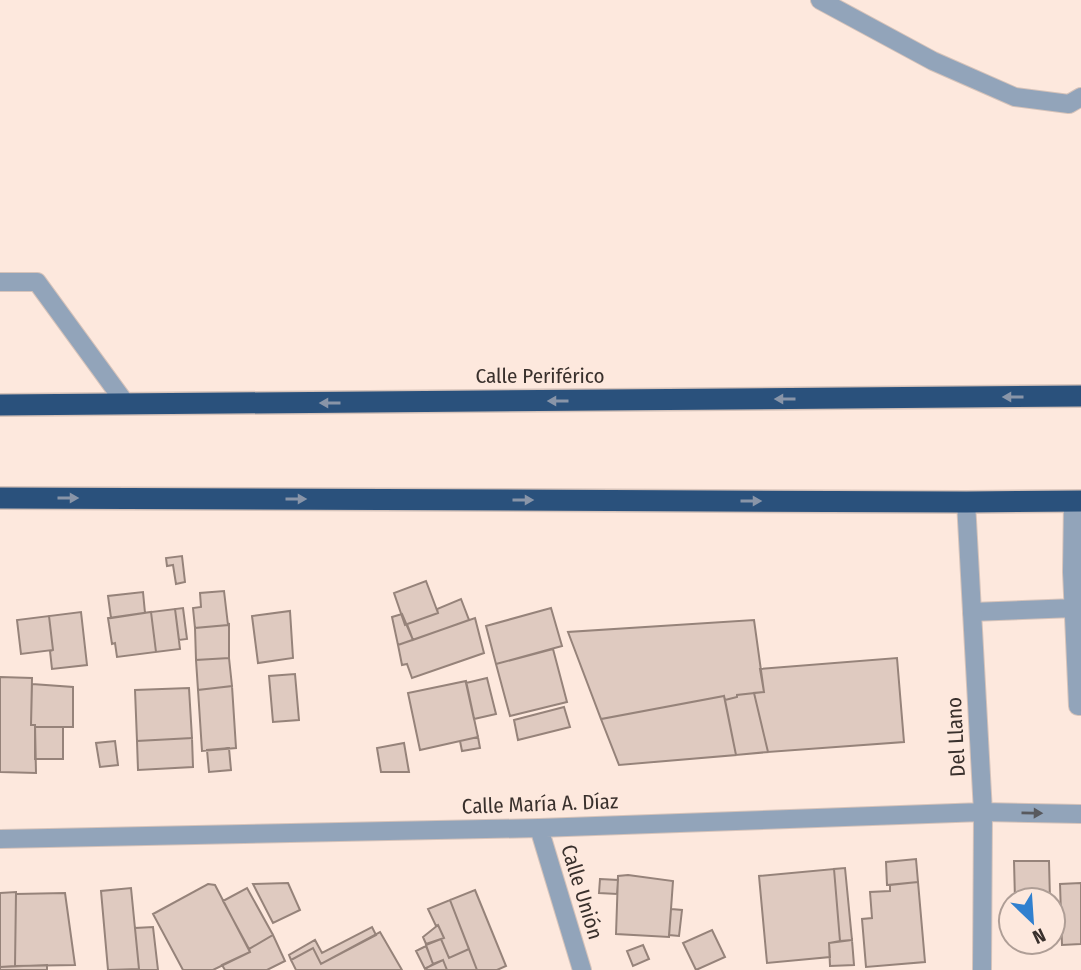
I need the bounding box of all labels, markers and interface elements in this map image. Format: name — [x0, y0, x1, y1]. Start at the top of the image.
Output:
street label: Calle Periférico — [475, 363, 605, 389]
one-way arrow — [1002, 391, 1024, 403]
one-way arrow — [774, 393, 796, 405]
one-way arrow — [547, 395, 569, 406]
one-way arrow — [319, 397, 341, 408]
one-way arrow — [57, 492, 79, 504]
one-way arrow — [285, 493, 307, 505]
one-way arrow — [512, 494, 534, 506]
one-way arrow — [740, 495, 762, 507]
street label: Del Llano — [941, 696, 971, 778]
street label: Calle María A. Díaz — [461, 788, 619, 820]
one-way arrow — [1021, 807, 1043, 819]
street label: Calle Unión — [555, 842, 609, 942]
north arrow — [997, 886, 1067, 956]
text: N — [1029, 923, 1049, 949]

